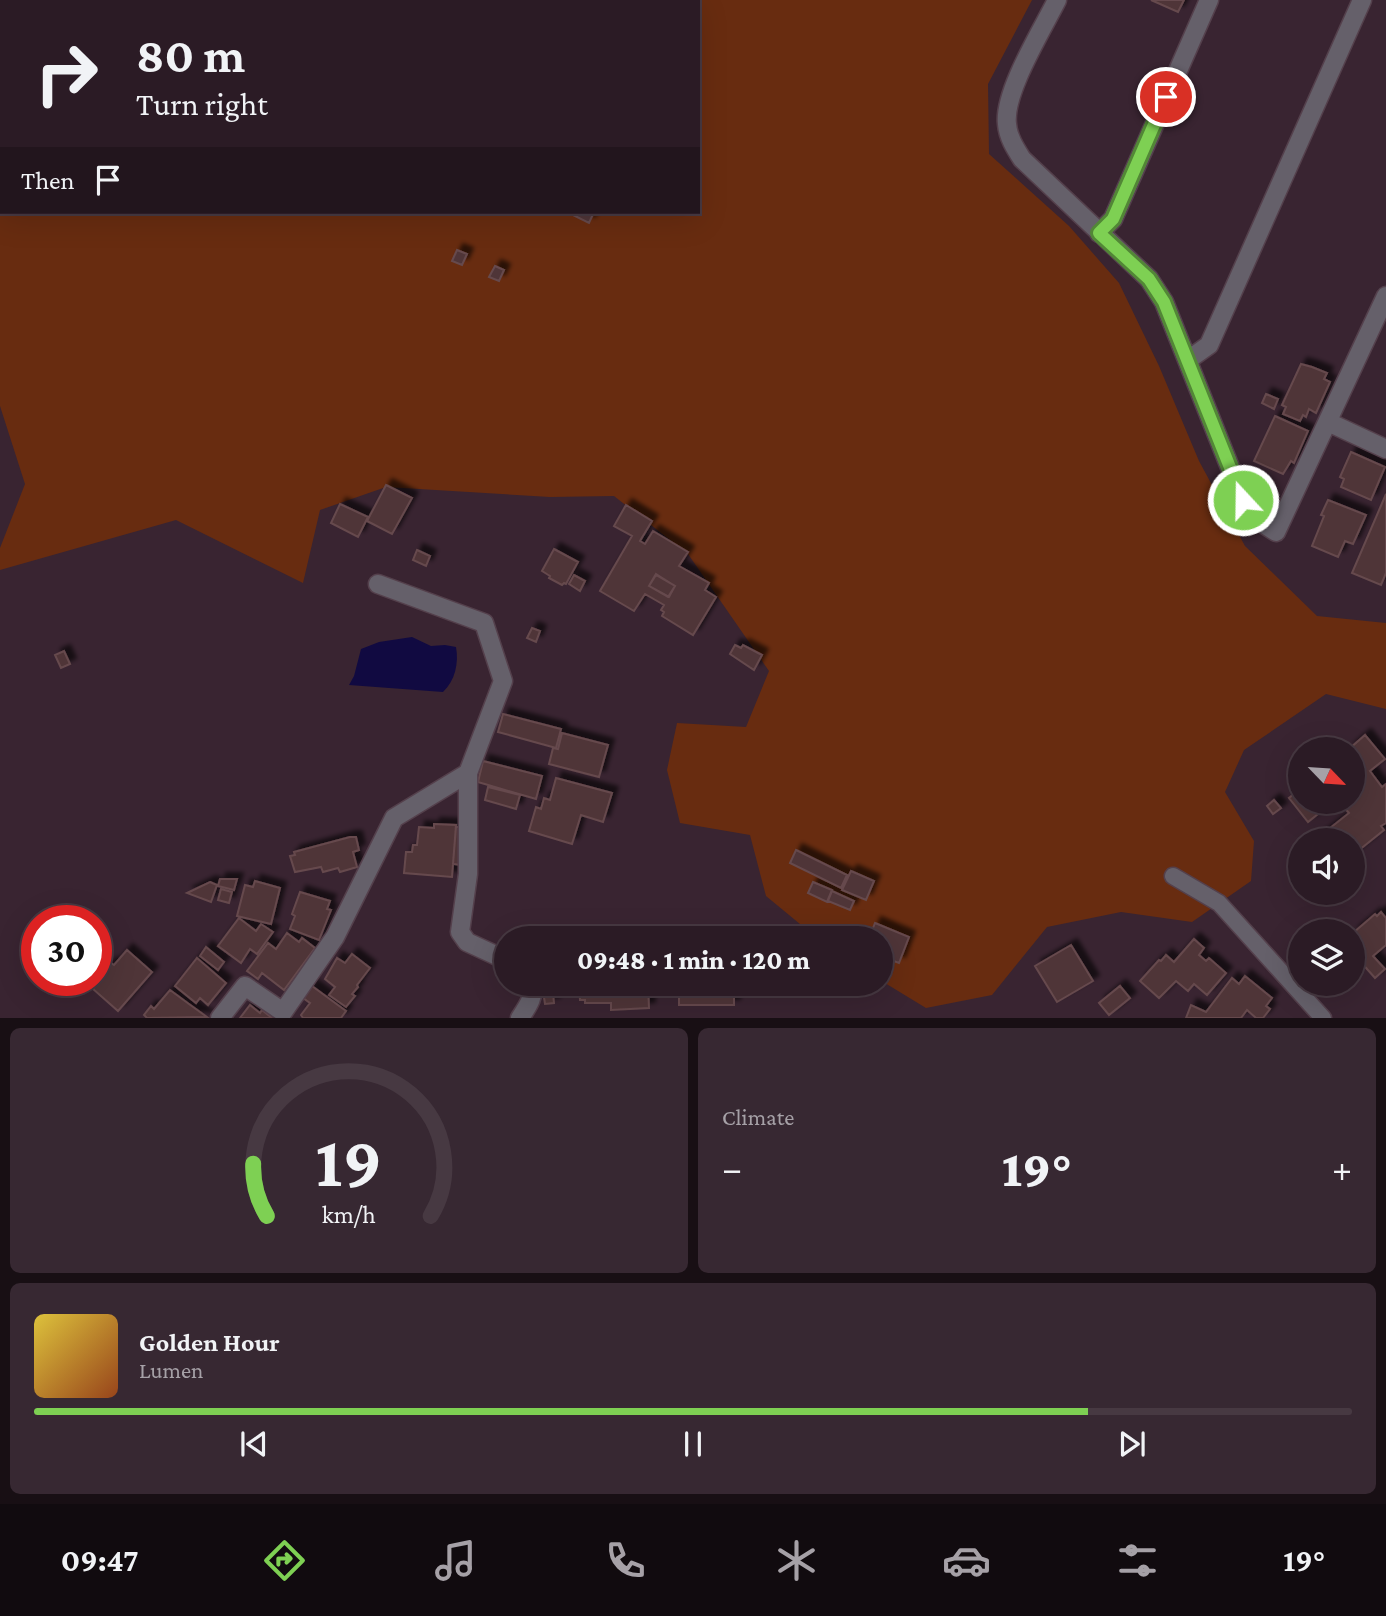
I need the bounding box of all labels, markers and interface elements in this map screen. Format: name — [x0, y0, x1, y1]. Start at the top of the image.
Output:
icon: right — [21, 28, 112, 119]
text: 80 m — [136, 28, 245, 83]
pin — [1136, 67, 1196, 127]
icon: arrive — [1147, 78, 1185, 116]
text: Turn right — [136, 86, 268, 122]
icon: arrive — [89, 161, 127, 199]
text: Then — [21, 166, 75, 195]
position arrow — [1206, 463, 1280, 537]
north arrow — [1288, 737, 1365, 814]
map controls — [1288, 737, 1365, 996]
button: sound — [1288, 828, 1365, 905]
speed limit sign: 30 — [21, 905, 112, 996]
button: layers — [1288, 919, 1365, 996]
text: 09:48 · 1 min · 120 m — [577, 946, 810, 975]
text: Climate — [722, 1104, 794, 1130]
text: 19 — [316, 1122, 382, 1203]
text: 19° — [1002, 1139, 1072, 1197]
text: − — [722, 1147, 742, 1189]
text: + — [1332, 1147, 1352, 1189]
text: km/h — [322, 1201, 376, 1228]
text: Golden Hour — [139, 1328, 280, 1357]
text: Lumen — [139, 1357, 203, 1383]
icon: previous — [235, 1425, 273, 1463]
icon: pause — [674, 1425, 712, 1463]
icon: next — [1113, 1425, 1151, 1463]
icon: directions — [260, 1536, 309, 1585]
icon: music — [431, 1536, 480, 1585]
icon: phone — [601, 1536, 650, 1585]
icon: climate — [772, 1536, 821, 1585]
icon: car — [942, 1536, 991, 1585]
icon: filters — [1113, 1536, 1162, 1585]
text: 09:47 — [61, 1542, 139, 1578]
text: 19° — [1283, 1542, 1325, 1578]

